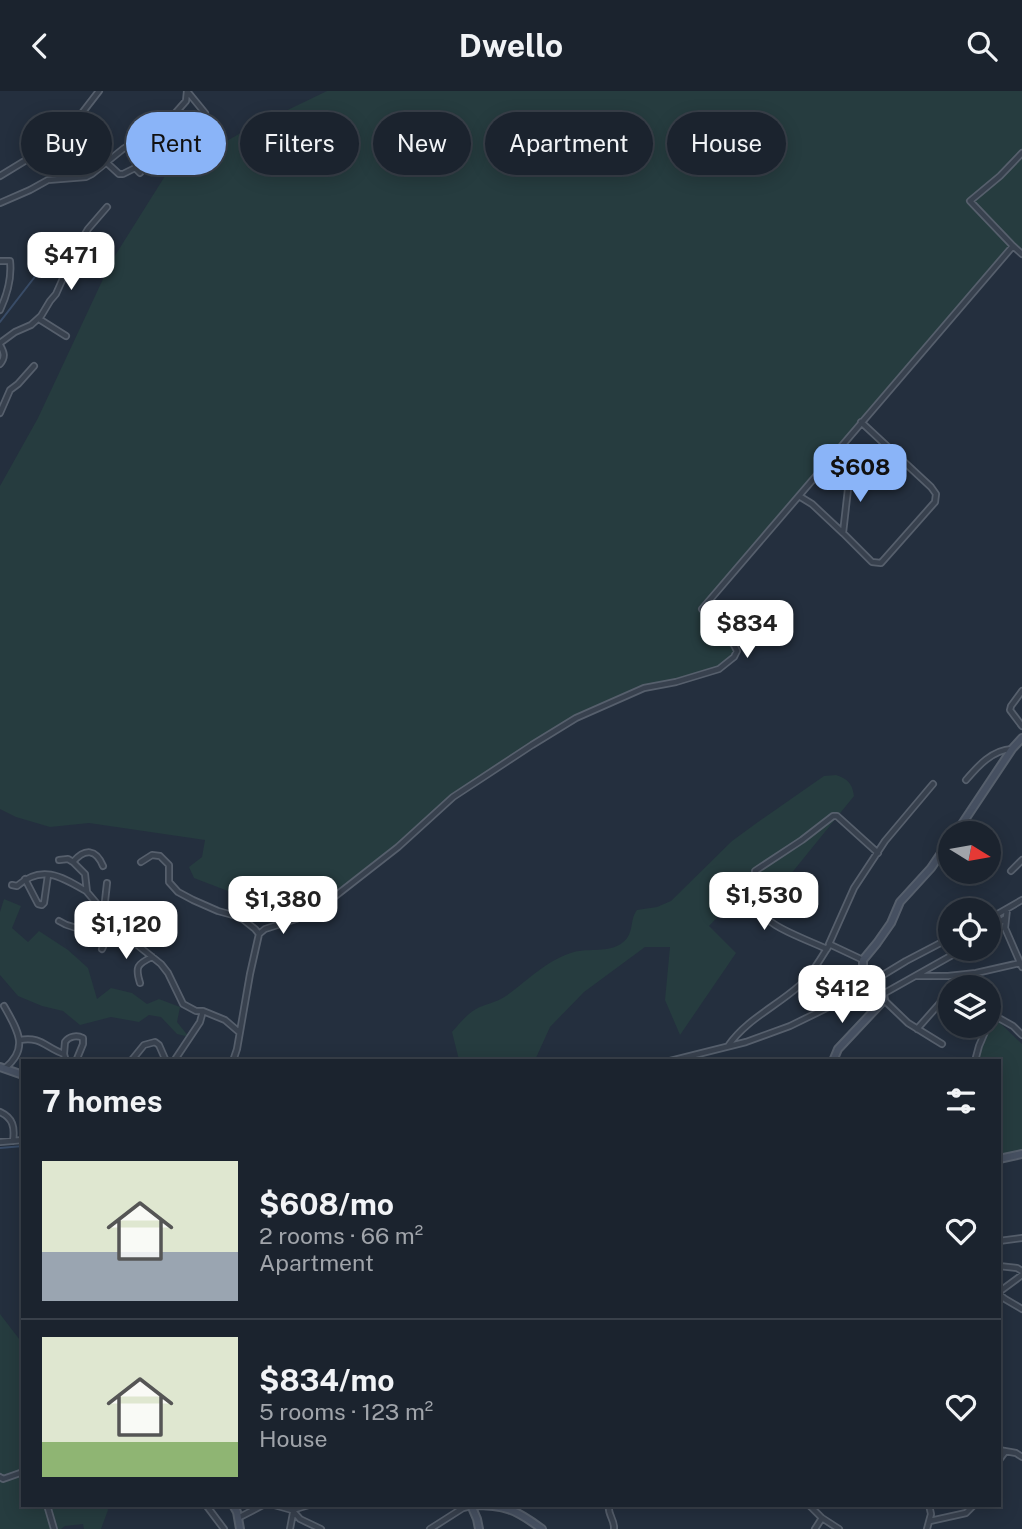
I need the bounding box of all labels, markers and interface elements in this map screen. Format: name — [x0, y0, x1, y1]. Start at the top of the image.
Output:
icon: back — [21, 27, 59, 65]
text: Dwello — [459, 27, 563, 64]
icon: search — [963, 27, 1001, 65]
chip: Buy — [21, 112, 112, 175]
chip: Rent — [126, 112, 226, 175]
chip: Filters — [240, 112, 359, 175]
chip: New — [373, 112, 471, 175]
chip: Apartment — [485, 112, 653, 175]
chip: House — [667, 112, 786, 175]
pin: $471 — [30, 233, 112, 292]
text: $471 — [43, 241, 99, 268]
pin: $608 — [819, 445, 901, 504]
text: $608 — [830, 453, 890, 480]
pin: $834 — [706, 601, 788, 660]
text: $834 — [716, 609, 778, 636]
north arrow — [938, 821, 1001, 884]
map controls — [938, 821, 1001, 1038]
pin: $1,530 — [707, 873, 821, 932]
pin: $1,380 — [226, 877, 340, 936]
text: $1,530 — [725, 881, 803, 908]
text: $1,380 — [244, 885, 322, 912]
button: locate — [938, 898, 1001, 961]
pin: $1,120 — [69, 901, 183, 961]
text: $1,120 — [90, 910, 162, 937]
pin: $412 — [801, 965, 883, 1025]
text: $412 — [814, 974, 870, 1001]
button: layers — [938, 975, 1001, 1038]
icon: filters — [942, 1082, 980, 1120]
text: 7 homes — [42, 1083, 163, 1119]
text: $608/mo — [259, 1186, 394, 1222]
icon: home — [98, 1189, 182, 1273]
icon: heart — [942, 1212, 980, 1250]
text: 2 rooms · 66 m² — [259, 1222, 423, 1249]
text: Apartment — [259, 1249, 374, 1276]
text: $834/mo — [259, 1362, 395, 1398]
icon: home — [98, 1365, 182, 1449]
icon: heart — [942, 1388, 980, 1426]
text: 5 rooms · 123 m² — [259, 1398, 433, 1425]
text: House — [259, 1425, 327, 1452]

